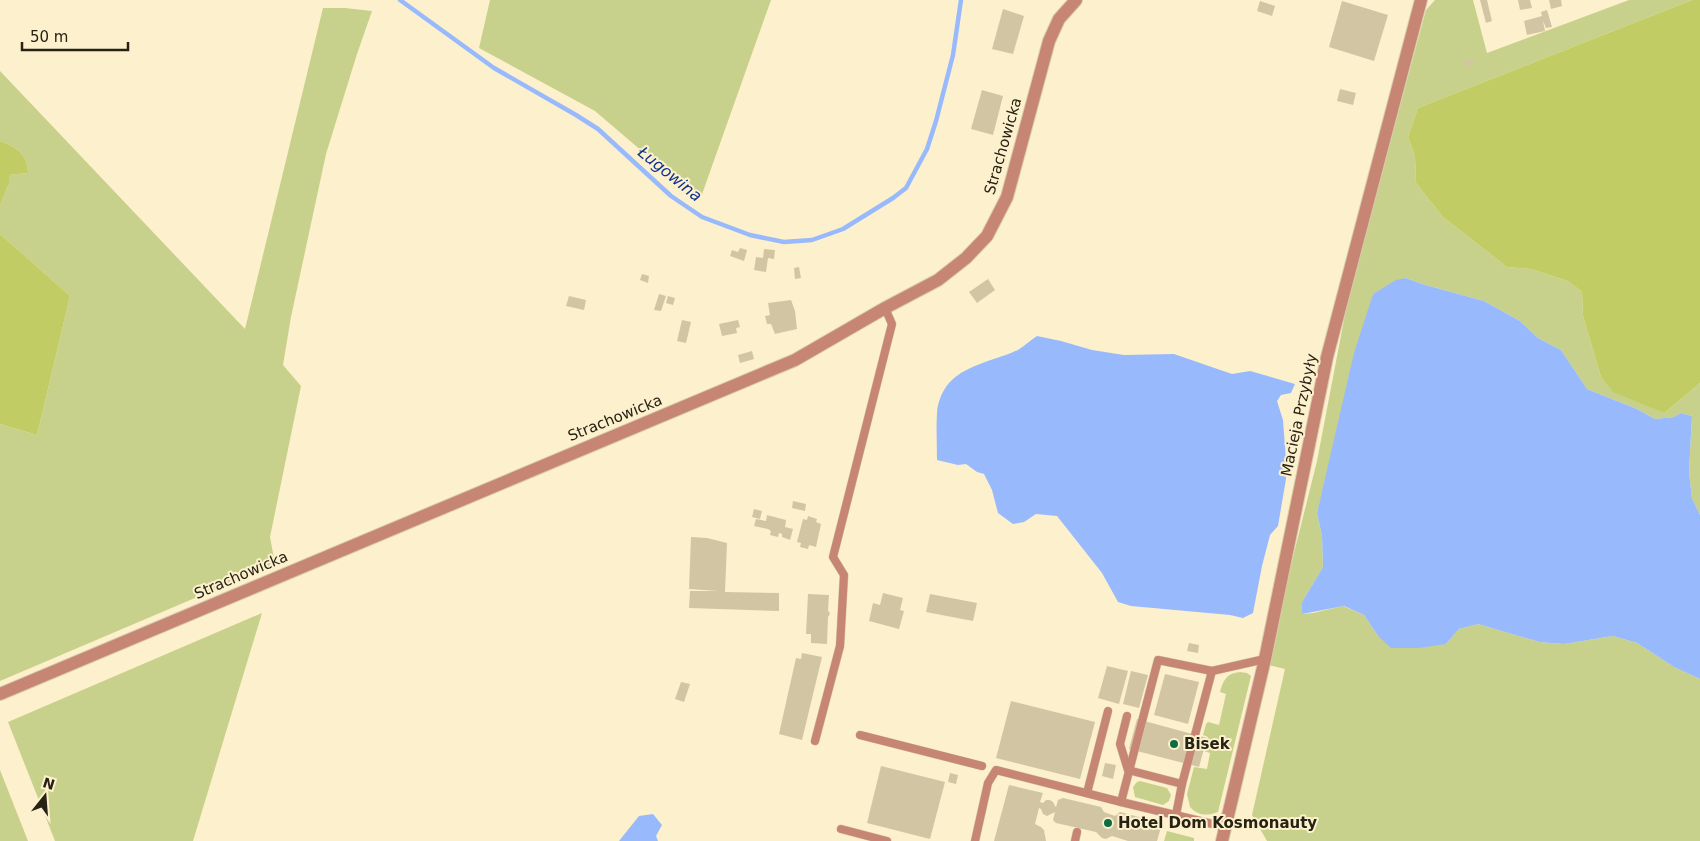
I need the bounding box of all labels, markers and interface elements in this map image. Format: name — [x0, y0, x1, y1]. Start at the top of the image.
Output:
scale bar — [22, 20, 129, 52]
text: 50 m — [30, 28, 68, 46]
street label: Strachowicka — [981, 95, 1025, 197]
water label: Ługowina — [633, 142, 706, 205]
street label: Macieja Przybyły — [1277, 352, 1321, 478]
street label: Strachowicka — [565, 391, 665, 445]
street label: Strachowicka — [191, 547, 291, 603]
place label: Bisek — [1184, 735, 1231, 753]
marker: Bisek — [1168, 738, 1180, 750]
north arrow — [20, 771, 70, 821]
text: N — [41, 774, 57, 793]
place label: Hotel Dom Kosmonauty — [1118, 814, 1317, 832]
marker: Hotel Dom Kosmonauty — [1102, 817, 1114, 829]

